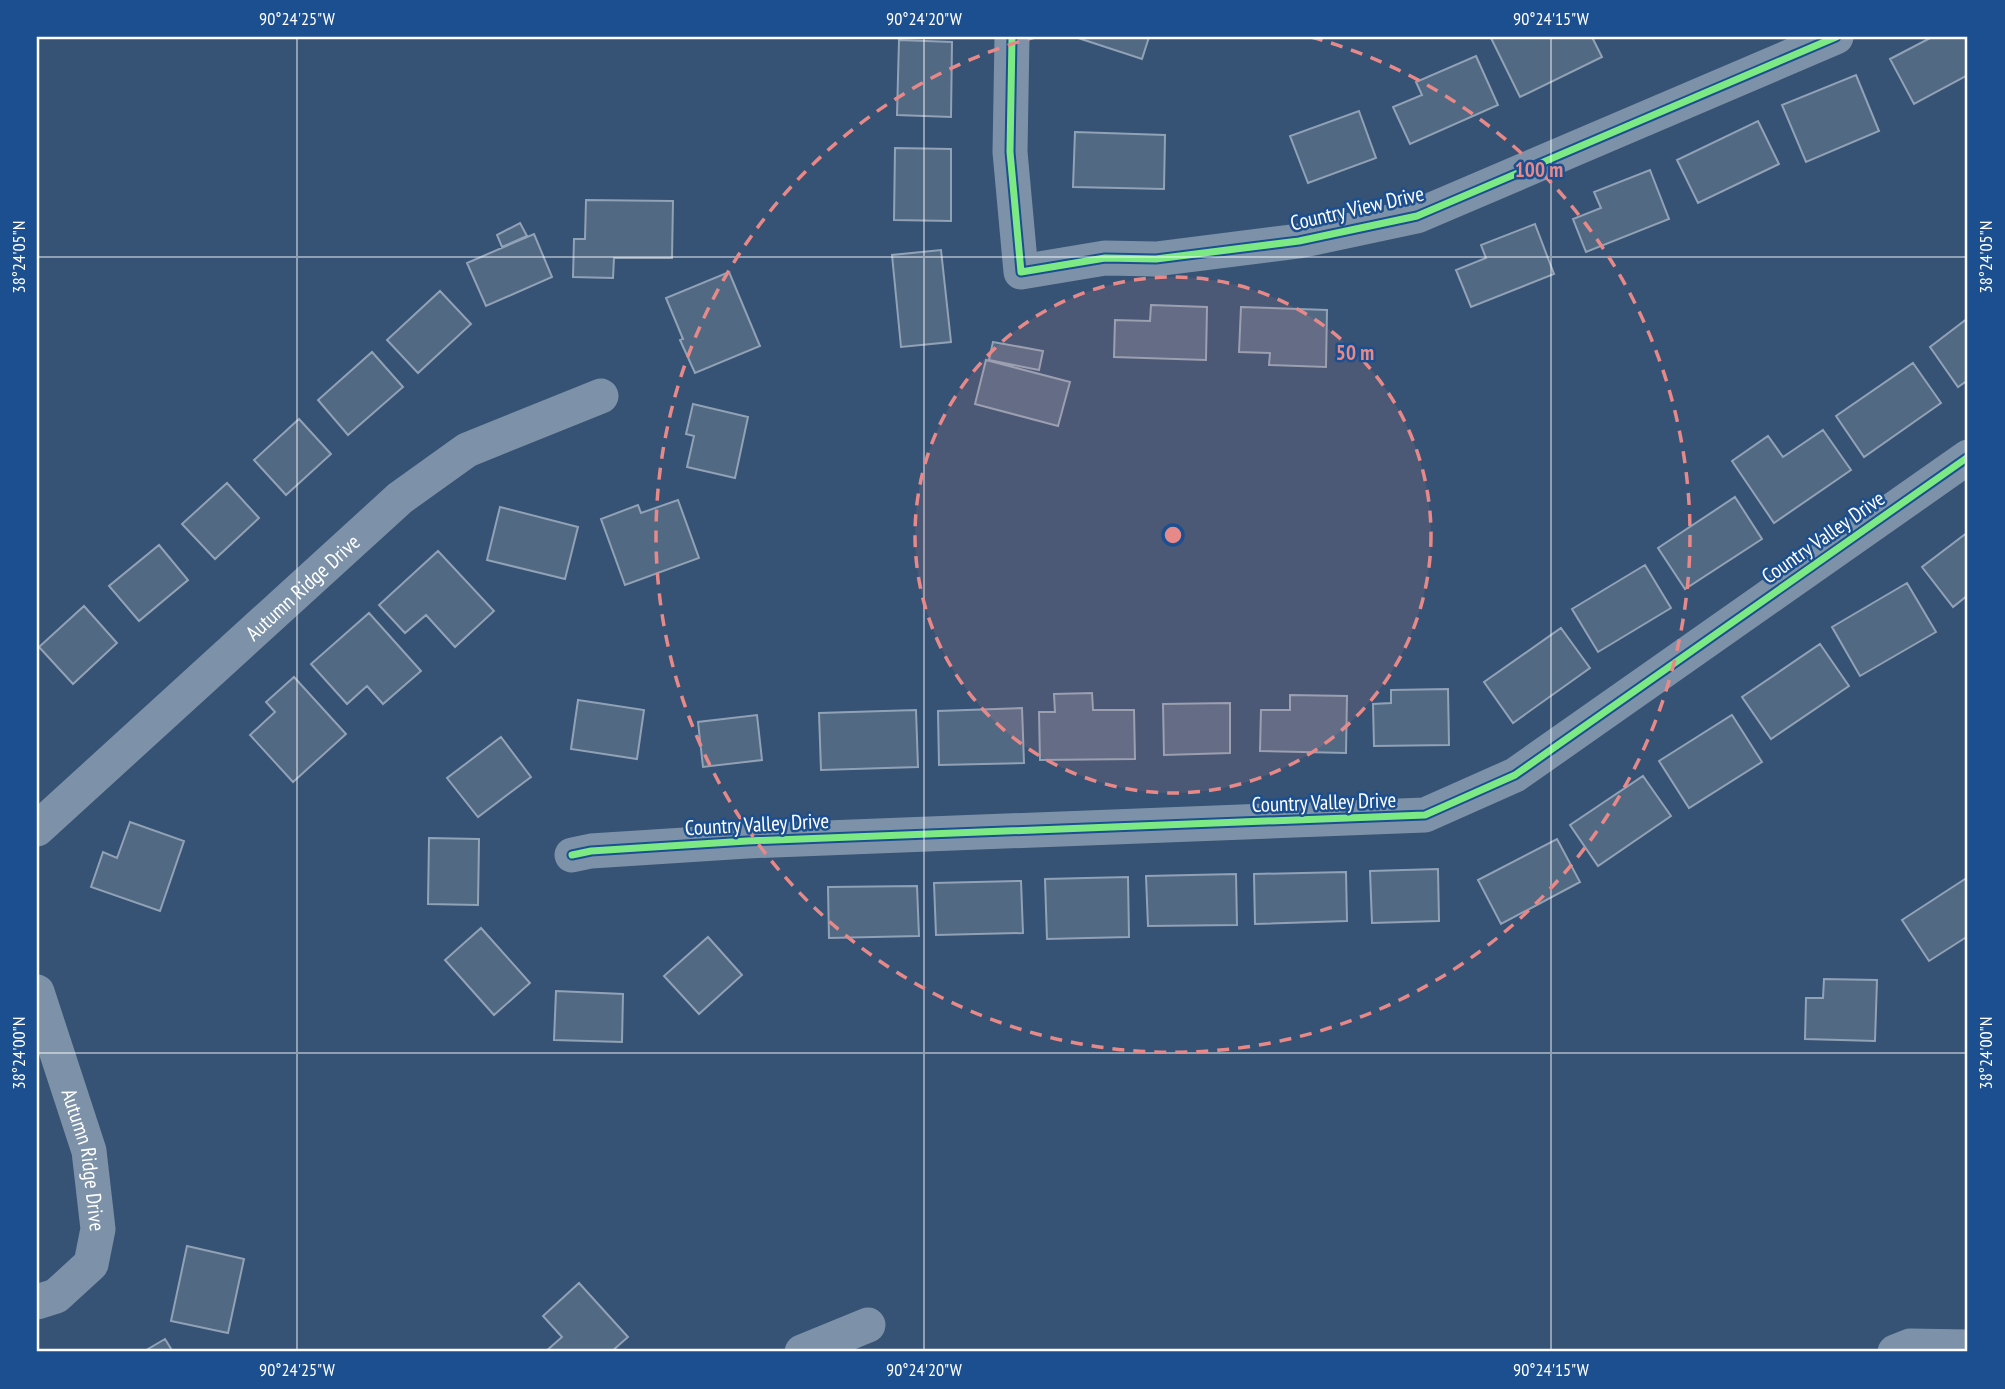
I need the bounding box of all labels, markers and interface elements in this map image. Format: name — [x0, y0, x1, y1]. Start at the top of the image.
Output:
text: 90°24'25"W — [259, 7, 335, 30]
text: 90°24'20"W — [886, 7, 962, 30]
text: 90°24'15"W — [1513, 7, 1589, 30]
text: 100 m — [1515, 156, 1563, 183]
street label: Country View Drive — [1287, 179, 1427, 237]
text: 38°24'05"N — [7, 221, 30, 293]
text: 38°24'05"N — [1974, 221, 1997, 293]
text: 50 m — [1336, 339, 1374, 366]
street label: Country Valley Drive — [1756, 485, 1890, 589]
centre of rings — [1161, 523, 1185, 547]
street label: Autumn Ridge Drive — [239, 528, 365, 646]
street label: Country Valley Drive — [1251, 786, 1397, 818]
street label: Country Valley Drive — [684, 807, 830, 841]
text: 38°24'00"N — [7, 1017, 30, 1089]
text: 38°24'00"N — [1974, 1017, 1997, 1089]
street label: Autumn Ridge Drive — [56, 1085, 112, 1232]
text: 90°24'25"W — [259, 1358, 335, 1381]
text: 90°24'20"W — [886, 1358, 962, 1381]
text: 90°24'15"W — [1513, 1358, 1589, 1381]

